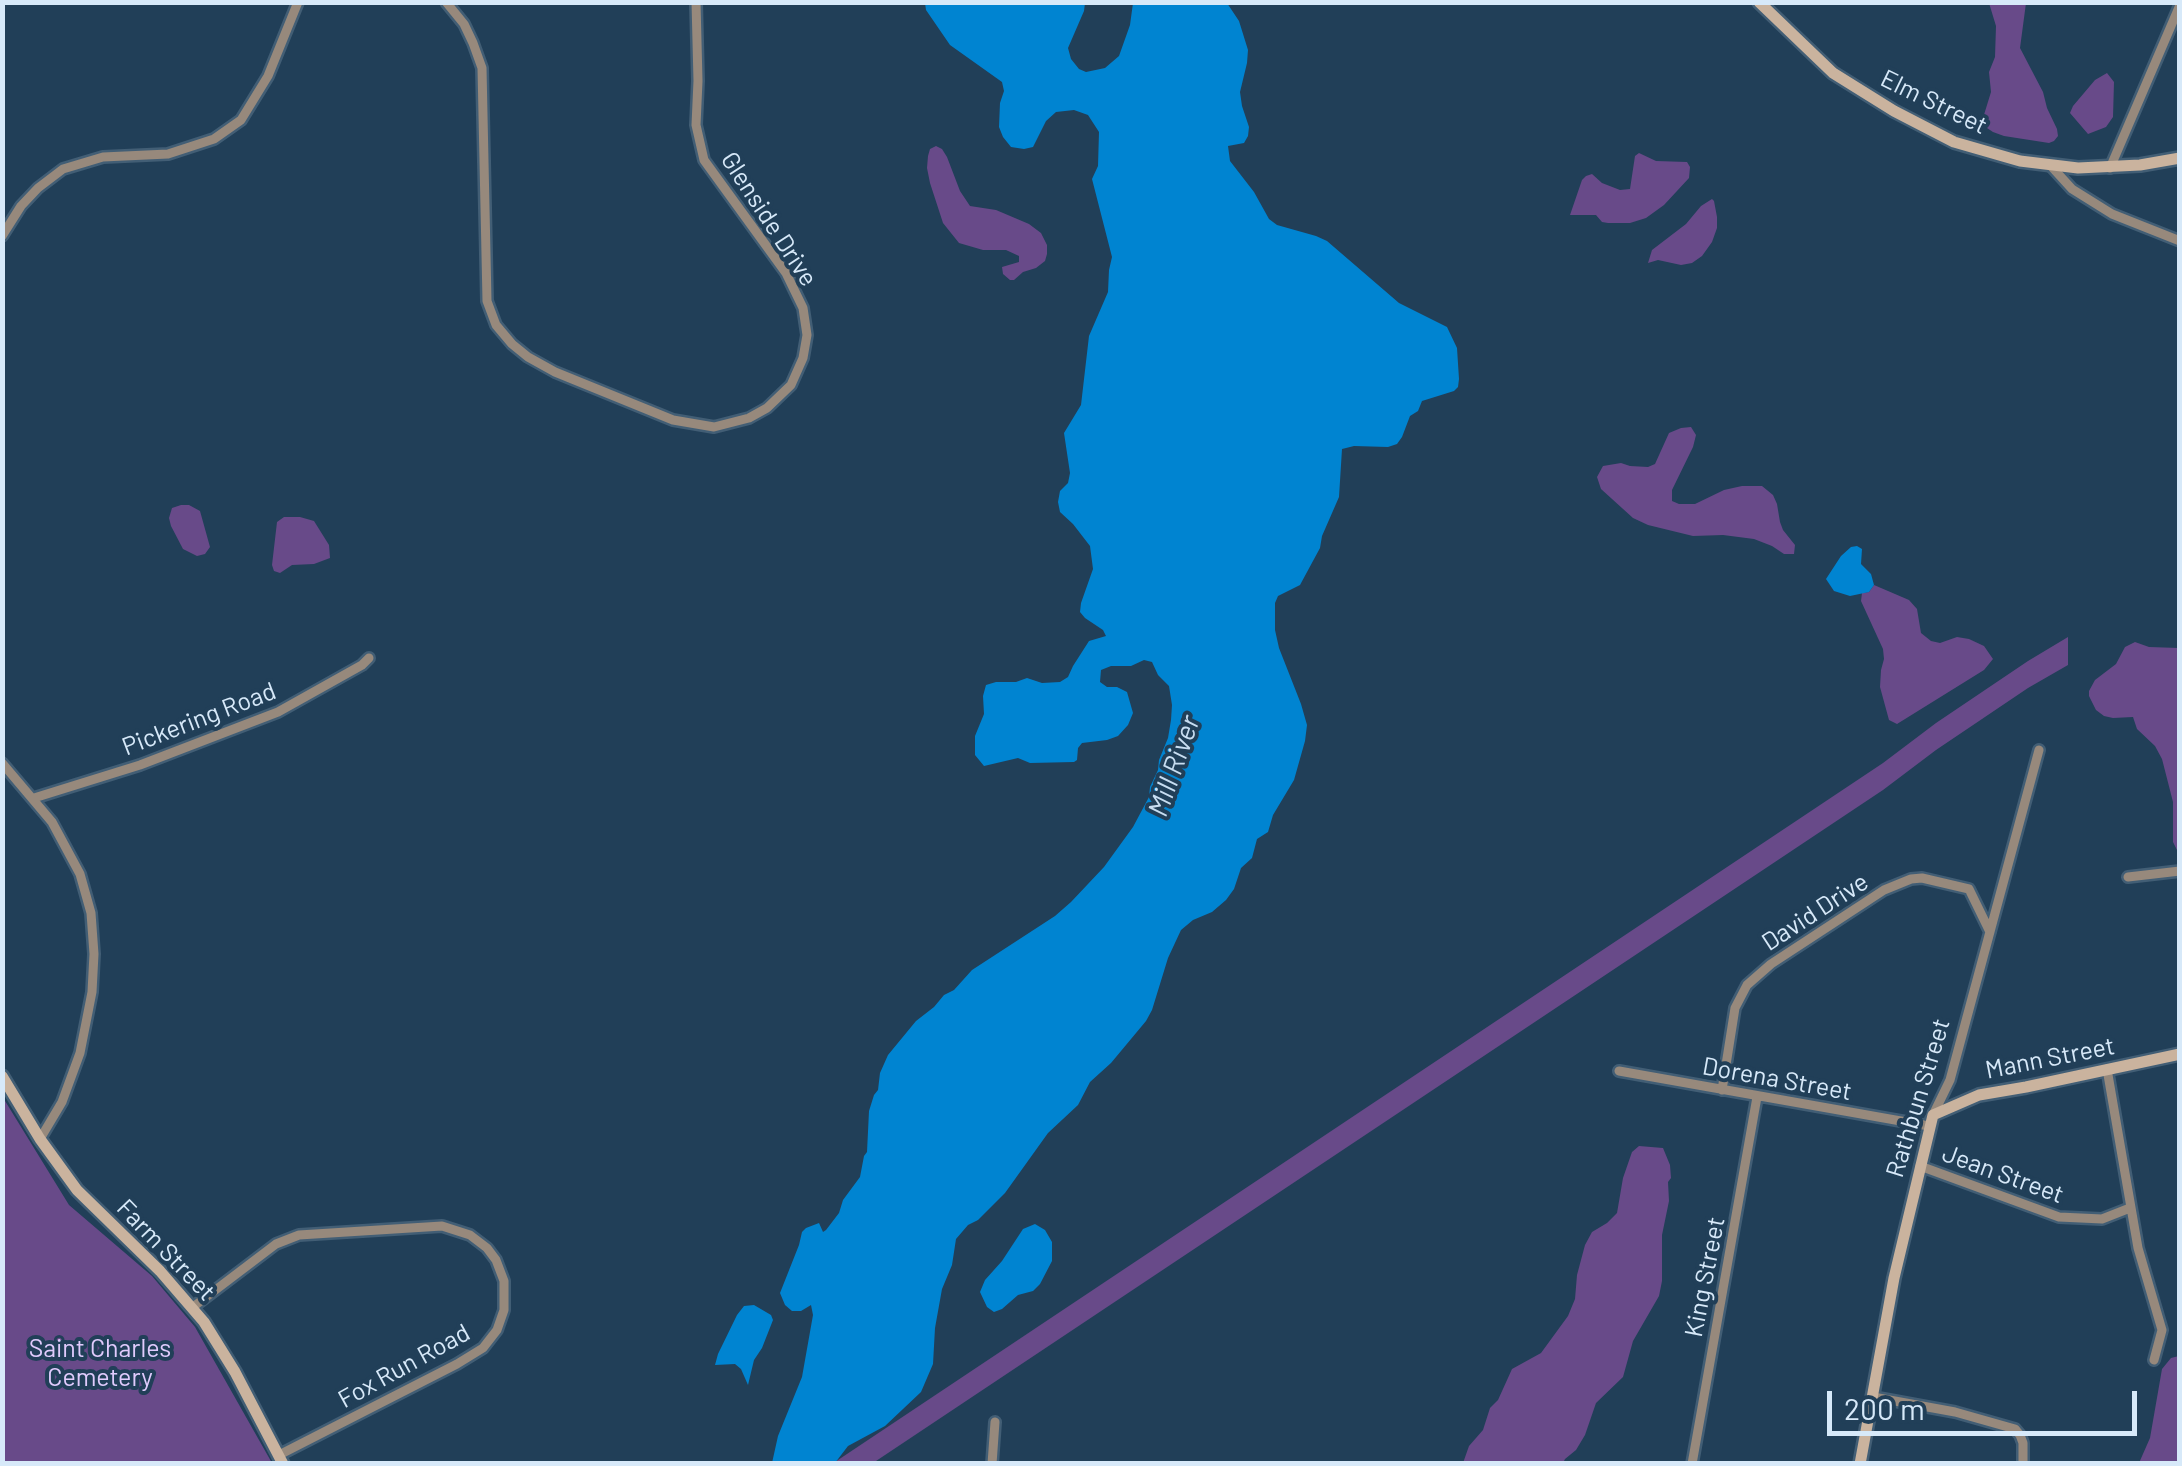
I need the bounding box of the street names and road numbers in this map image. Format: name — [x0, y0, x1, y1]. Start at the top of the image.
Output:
street label: Elm Street — [1876, 63, 1992, 141]
street label: Glenside Drive — [714, 146, 824, 292]
street label: Pickering Road — [118, 676, 280, 762]
street label: David Drive — [1756, 867, 1874, 957]
street label: Rathbun Street — [1880, 1015, 1956, 1181]
street label: Mann Street — [1983, 1031, 2117, 1085]
street label: Dorena Street — [1700, 1051, 1854, 1107]
street label: Jean Street — [1938, 1138, 2068, 1210]
street label: Farm Street — [110, 1193, 222, 1307]
street label: King Street — [1679, 1214, 1731, 1340]
street label: Fox Run Road — [333, 1318, 475, 1414]

